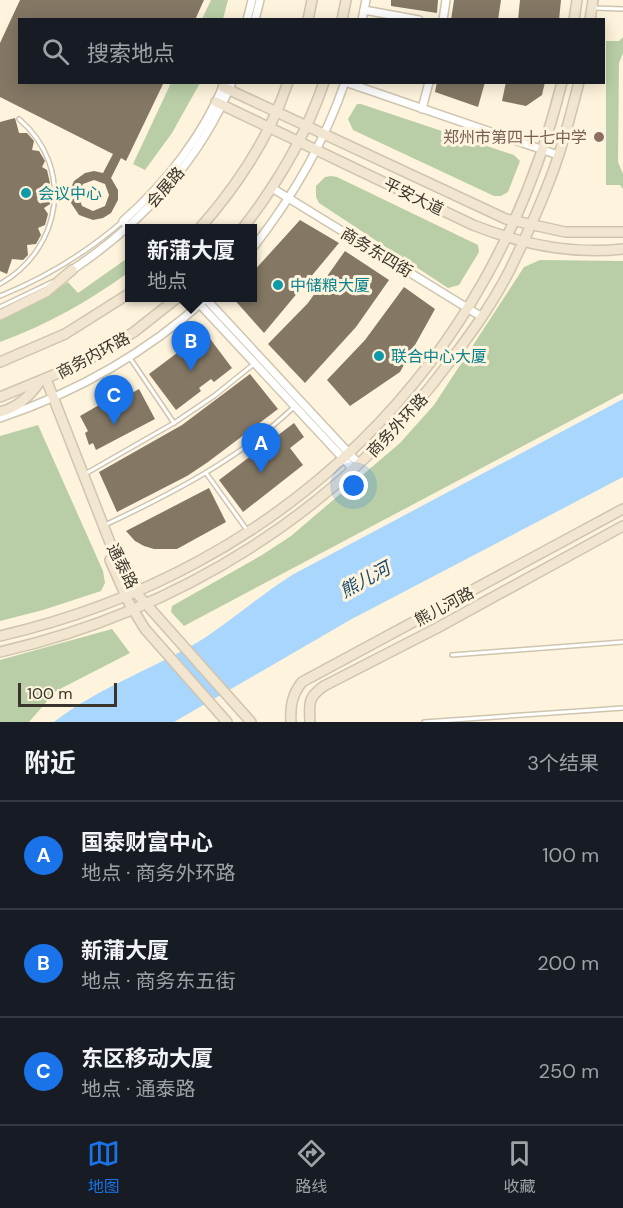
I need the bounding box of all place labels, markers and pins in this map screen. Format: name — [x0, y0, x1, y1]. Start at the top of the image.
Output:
place label: 郑州市第四十七中学 — [443, 127, 587, 148]
marker: 郑州市第四十七中学 — [592, 130, 606, 144]
place label: 会议中心 — [38, 183, 102, 204]
marker: 会议中心 — [19, 186, 33, 200]
place label: 中储粮大厦 — [290, 275, 370, 296]
marker: 中储粮大厦 — [271, 278, 285, 292]
pin: B — [172, 322, 210, 371]
place label: 联合中心大厦 — [391, 346, 487, 367]
marker: 联合中心大厦 — [372, 349, 386, 363]
pin: C — [94, 376, 134, 425]
pin: A — [242, 424, 280, 473]

